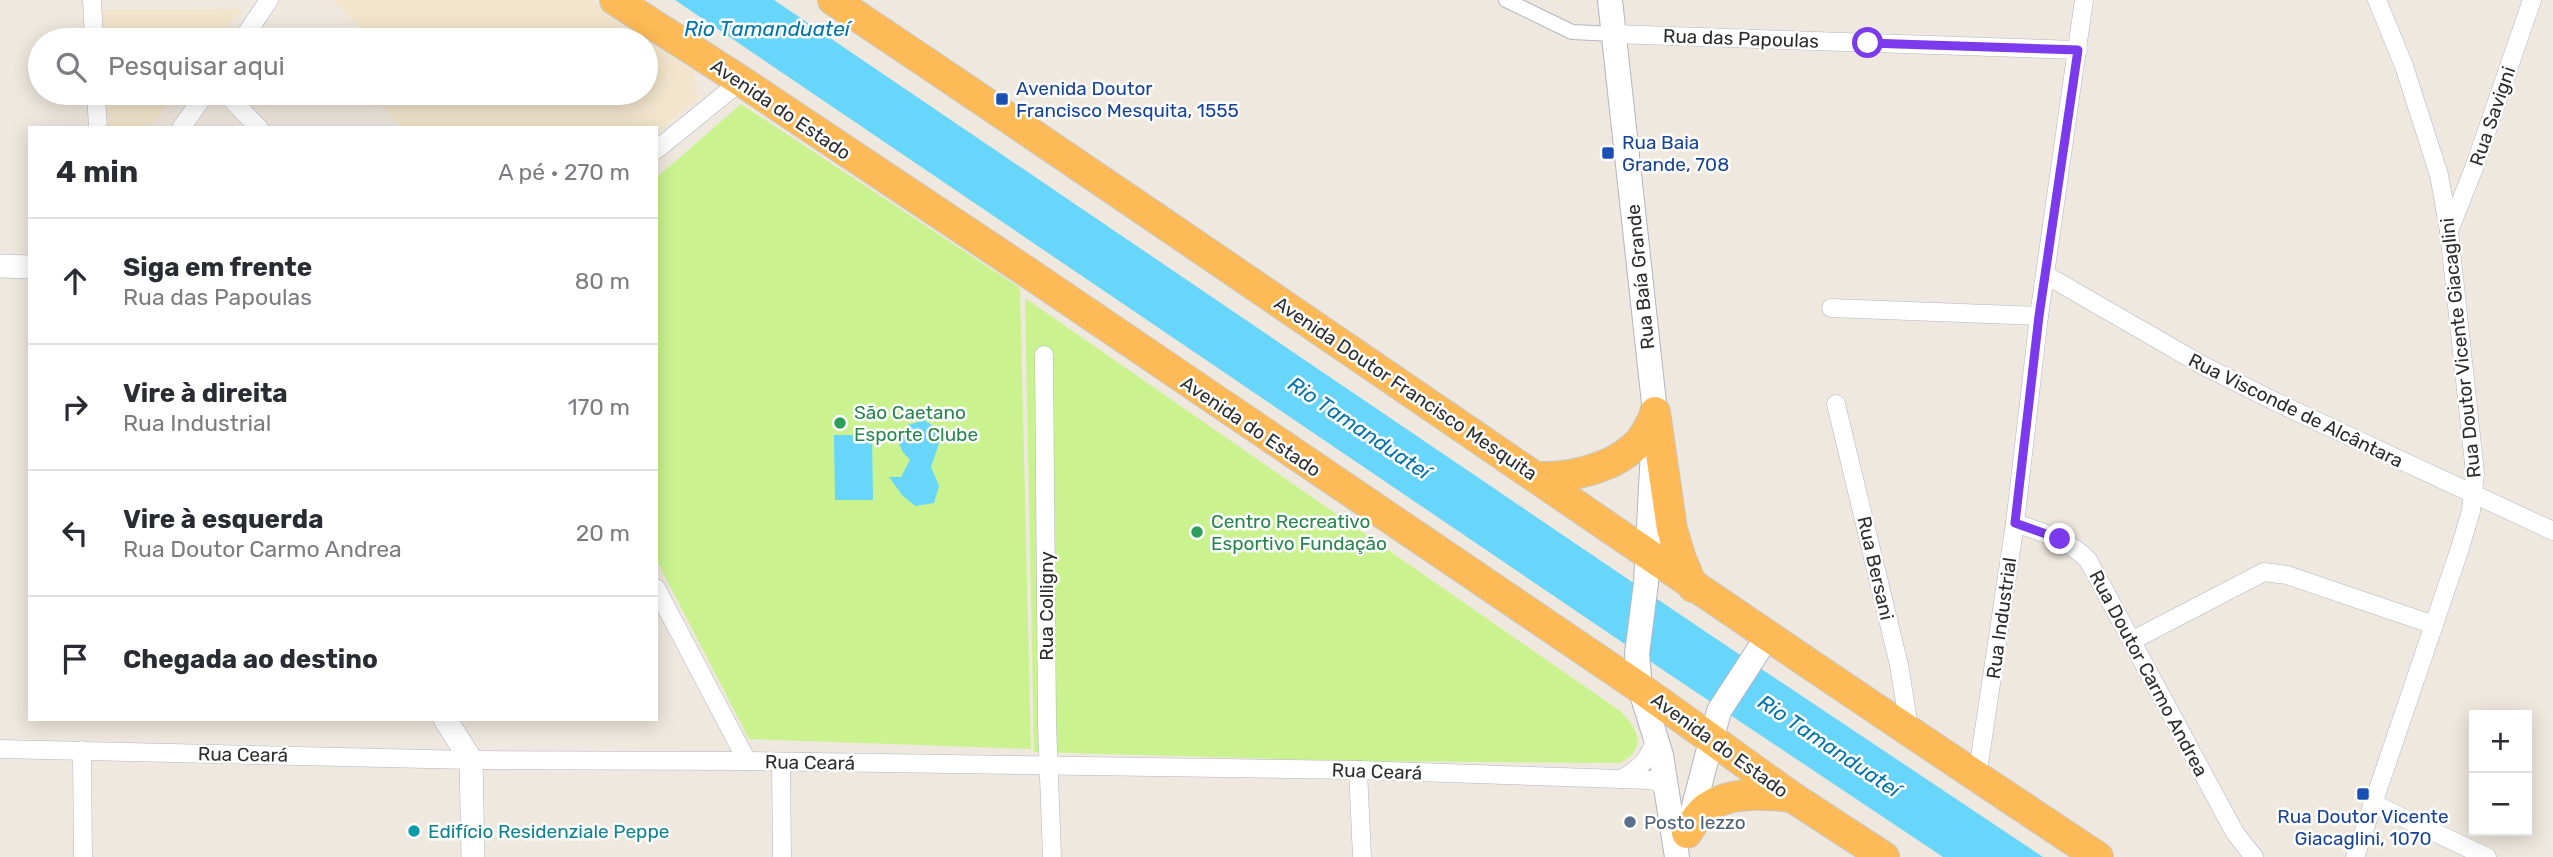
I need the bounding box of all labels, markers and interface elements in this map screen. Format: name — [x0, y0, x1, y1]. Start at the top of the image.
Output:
water label: Rio Tamanduateí — [684, 16, 853, 41]
street label: Rua das Papoulas — [1663, 24, 1819, 53]
route start — [1852, 27, 1883, 58]
search box — [28, 28, 658, 105]
icon: search — [52, 48, 90, 86]
text: Pesquisar aqui — [108, 51, 285, 82]
street label: Avenida do Estado — [706, 54, 855, 165]
street label: Rua Savigni — [2465, 63, 2520, 169]
place label: Avenida Doutor Francisco Mesquita, 1555 — [1016, 77, 1239, 122]
marker: Avenida Doutor Francisco Mesquita, 1555 — [994, 91, 1010, 107]
place label: Rua Baia Grande, 708 — [1622, 131, 1729, 176]
marker: Rua Baia Grande, 708 — [1600, 145, 1616, 161]
text: 4 min — [56, 154, 138, 190]
text: A pé · 270 m — [498, 158, 630, 186]
street label: Rua Baía Grande — [1621, 203, 1660, 351]
street label: Rua Doutor Vicente Giacaglini — [2435, 217, 2486, 479]
text: Siga em frente — [123, 252, 312, 283]
icon: ahead — [56, 262, 94, 300]
text: 80 m — [575, 267, 630, 295]
text: Rua das Papoulas — [123, 283, 312, 311]
street label: Avenida Doutor Francisco Mesquita — [1270, 292, 1542, 485]
street label: Rua Visconde de Alcântara — [2185, 348, 2407, 473]
street label: Avenida do Estado — [1176, 371, 1325, 482]
water label: Rio Tamanduateí — [1284, 371, 1437, 486]
text: Vire à direita — [123, 378, 288, 409]
icon: right — [56, 388, 94, 426]
text: 170 m — [568, 393, 630, 421]
place label: São Caetano Esporte Clube — [854, 401, 978, 446]
text: Rua Industrial — [123, 409, 271, 437]
marker: São Caetano Esporte Clube — [832, 415, 848, 431]
text: Vire à esquerda — [123, 504, 324, 535]
place label: Centro Recreativo Esportivo Fundação — [1211, 510, 1387, 555]
icon: left — [56, 514, 94, 552]
street label: Rua Bersani — [1852, 514, 1899, 622]
text: 20 m — [576, 519, 630, 547]
route end — [2044, 523, 2075, 554]
marker: Centro Recreativo Esportivo Fundação — [1189, 524, 1205, 540]
text: Rua Doutor Carmo Andrea — [123, 535, 402, 563]
street label: Rua Colligny — [1035, 551, 1058, 661]
street label: Rua Industrial — [1982, 556, 2021, 680]
street label: Rua Doutor Carmo Andrea — [2084, 566, 2213, 780]
icon: arrive — [56, 640, 94, 678]
text: Chegada ao destino — [123, 644, 378, 675]
street label: Avenida do Estado — [1647, 688, 1793, 803]
water label: Rio Tamanduateí — [1754, 689, 1907, 804]
map controls — [2469, 710, 2532, 836]
button: + — [2469, 710, 2532, 773]
street label: Rua Ceará — [198, 742, 288, 767]
street label: Rua Ceará — [765, 750, 855, 775]
street label: Rua Ceará — [1331, 758, 1423, 785]
button: − — [2469, 773, 2532, 836]
marker: Rua Doutor Vicente Giacaglini, 1070 — [2355, 786, 2371, 802]
place label: Rua Doutor Vicente Giacaglini, 1070 — [2277, 805, 2449, 850]
place label: Posto Iezzo — [1644, 811, 1746, 834]
marker: Posto Iezzo — [1622, 814, 1638, 830]
place label: Edifício Residenziale Peppe — [428, 820, 669, 843]
marker: Edifício Residenziale Peppe — [406, 823, 422, 839]

